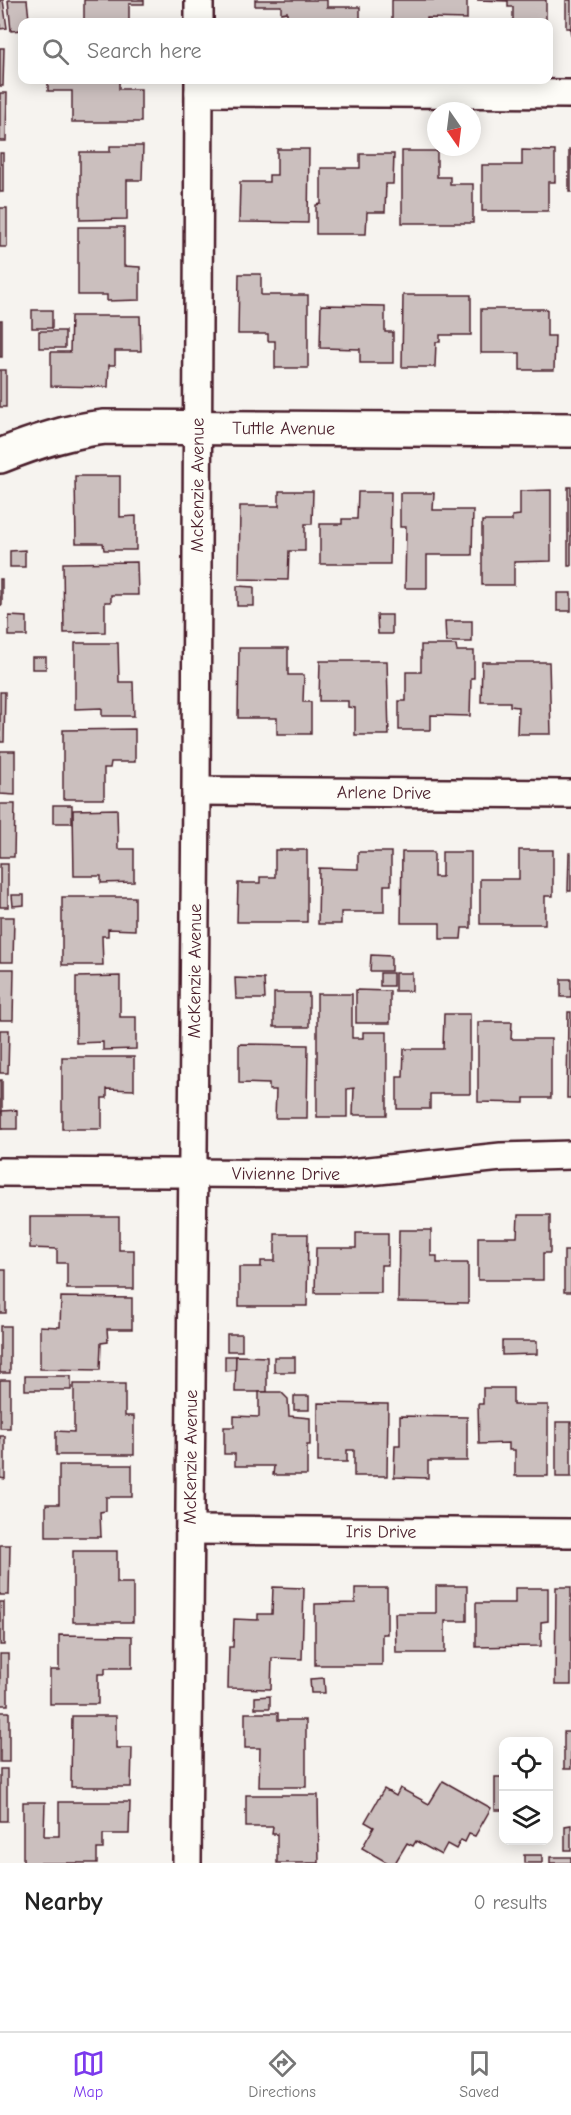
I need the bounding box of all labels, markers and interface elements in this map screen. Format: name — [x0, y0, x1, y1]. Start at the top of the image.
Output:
search box — [18, 18, 553, 84]
icon: search — [39, 35, 72, 68]
text: Search here — [87, 38, 202, 64]
north arrow — [427, 102, 481, 156]
street label: Tuttle Avenue — [232, 417, 335, 439]
street label: McKenzie Avenue — [187, 418, 208, 552]
street label: Arlene Drive — [337, 782, 431, 803]
street label: McKenzie Avenue — [183, 904, 206, 1038]
street label: Vivienne Drive — [232, 1163, 340, 1184]
street label: McKenzie Avenue — [179, 1390, 201, 1524]
street label: Iris Drive — [346, 1521, 416, 1542]
map controls — [499, 1737, 553, 1845]
button: locate — [499, 1737, 553, 1791]
button: layers — [499, 1791, 553, 1845]
text: Nearby — [24, 1887, 103, 1917]
text: 0 results — [474, 1891, 547, 1914]
tab: Map — [72, 2047, 105, 2101]
tab: Directions — [248, 2047, 316, 2101]
tab: Saved — [459, 2047, 499, 2101]

